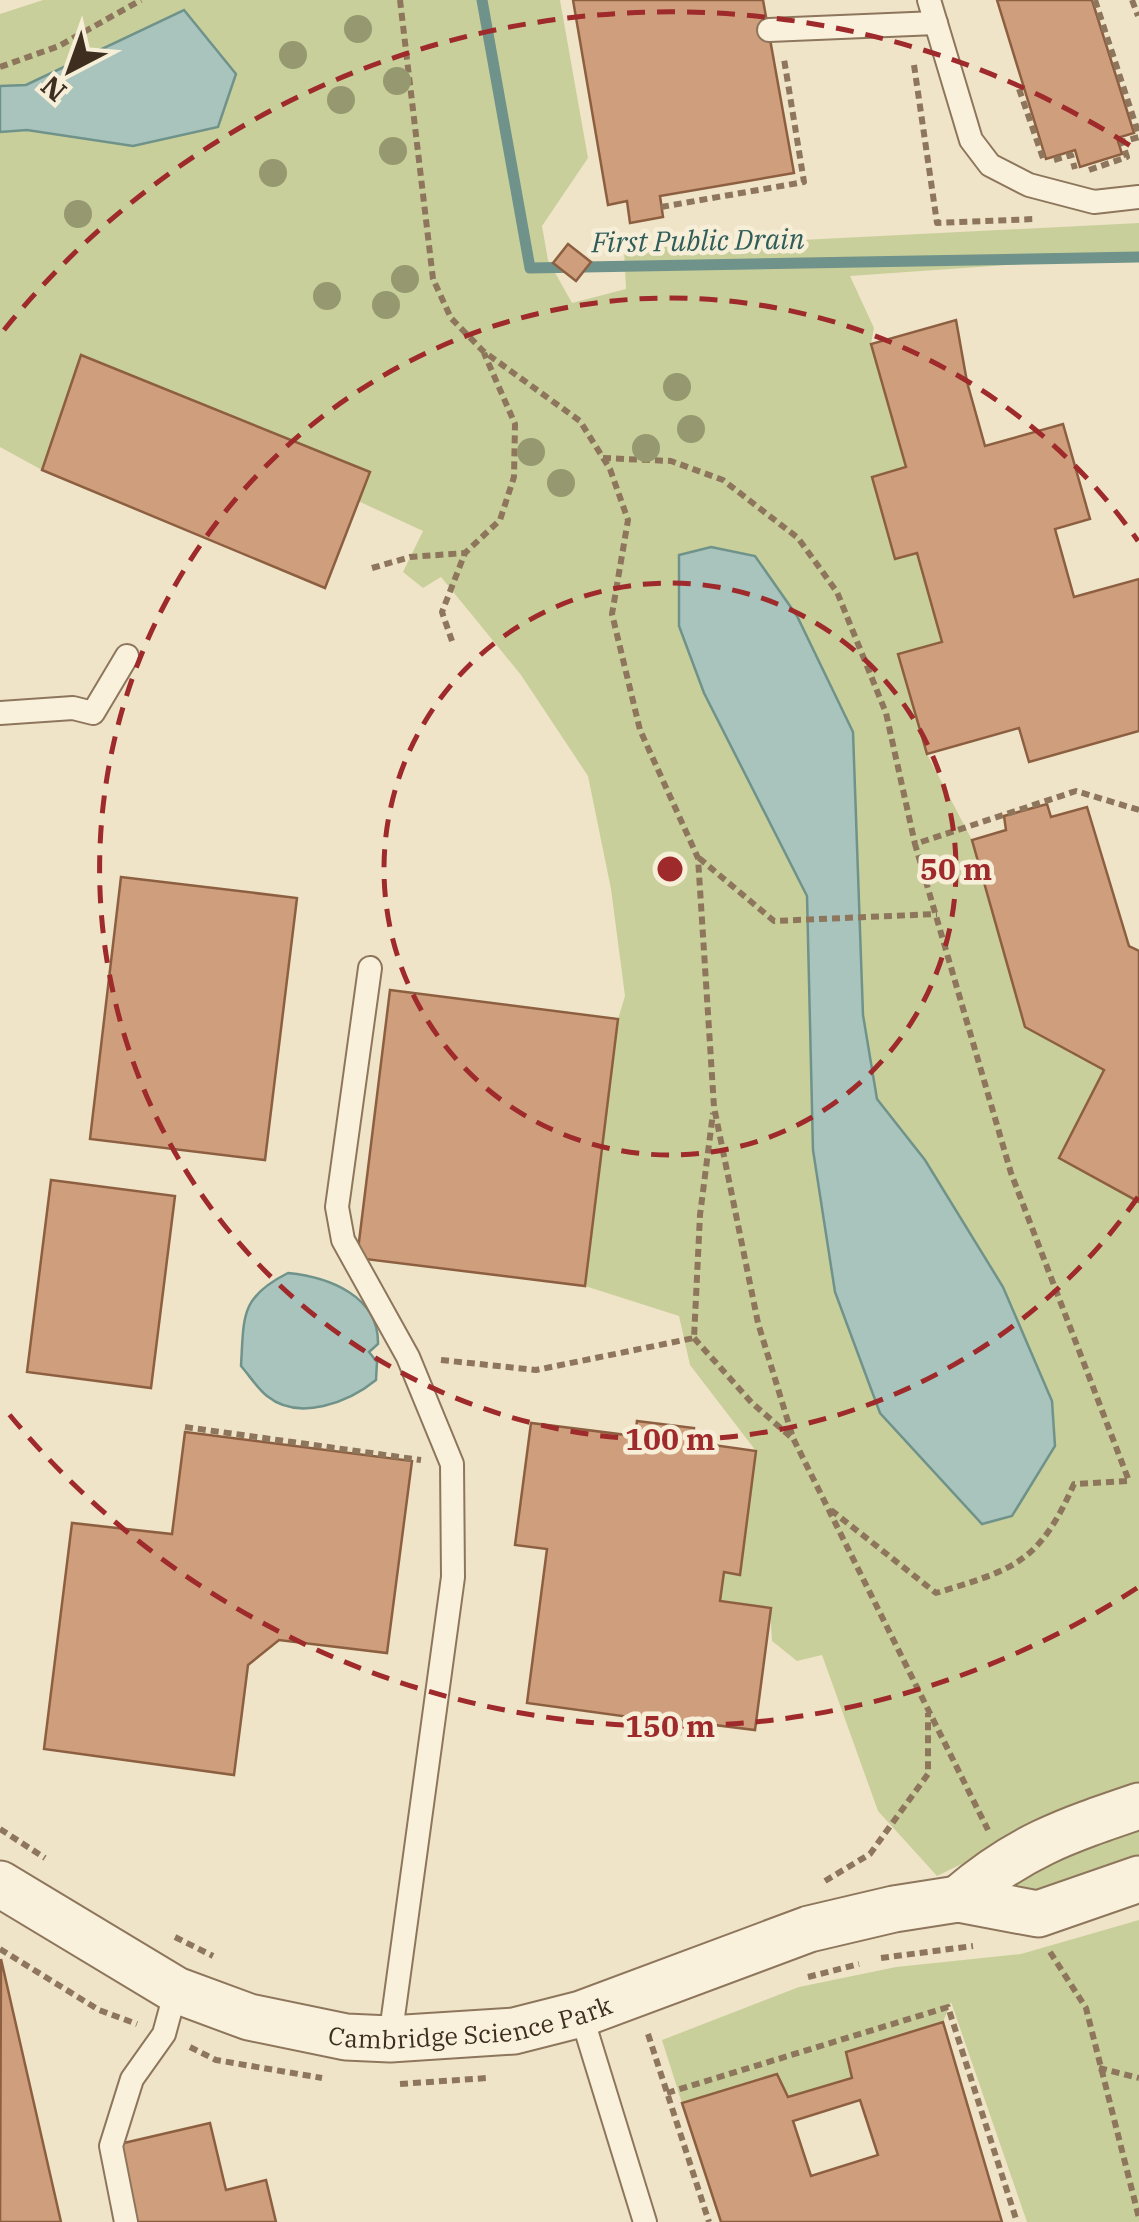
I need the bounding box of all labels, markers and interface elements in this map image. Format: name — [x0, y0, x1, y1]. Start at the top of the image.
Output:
north arrow — [20, 20, 120, 120]
text: N — [33, 68, 74, 110]
water label: First Public Drain — [590, 220, 805, 260]
text: 50 m — [920, 849, 992, 888]
centre of rings — [652, 851, 688, 887]
text: 100 m — [625, 1419, 715, 1458]
text: 150 m — [625, 1706, 715, 1745]
street label: Cambridge Science Park — [325, 1987, 617, 2056]

